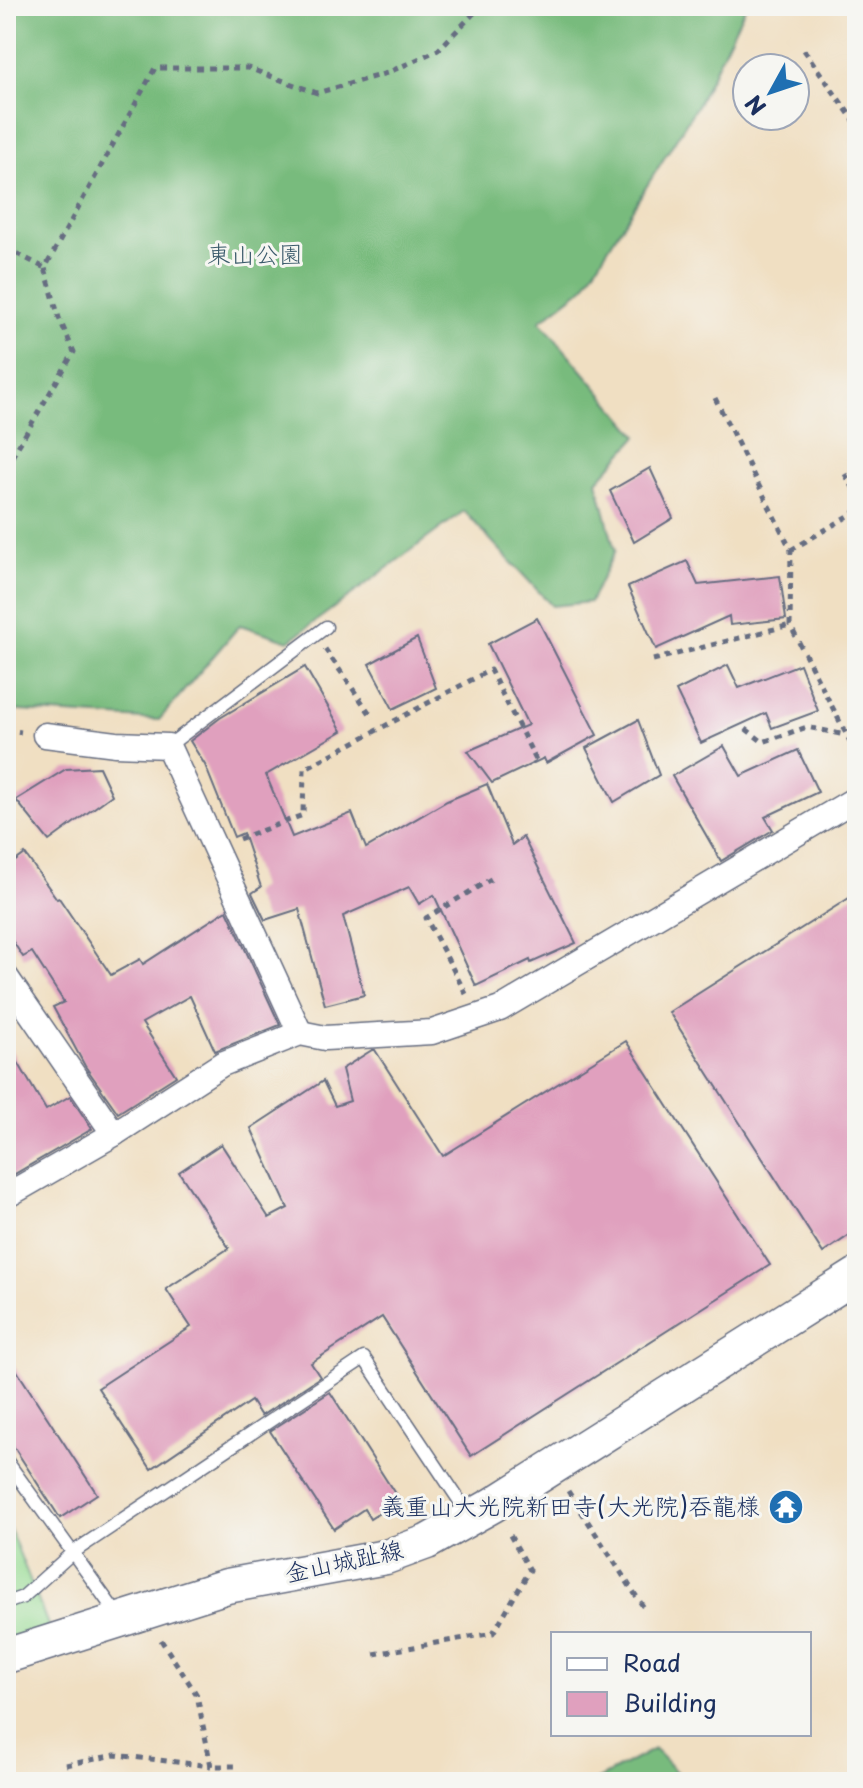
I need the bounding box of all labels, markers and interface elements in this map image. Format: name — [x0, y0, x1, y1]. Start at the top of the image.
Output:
north arrow — [731, 52, 811, 132]
text: N — [736, 89, 773, 123]
park label: 東山公園 — [207, 235, 303, 271]
place label: 義重山大光院新田寺(大光院)吞龍様 — [381, 1487, 760, 1523]
temple icon: 義重山大光院新田寺(大光院)吞龍様 — [767, 1488, 805, 1526]
street label: 金山城趾線 — [281, 1530, 406, 1590]
legend — [551, 1632, 811, 1736]
text: Road — [623, 1644, 681, 1680]
text: Building — [623, 1684, 717, 1720]

